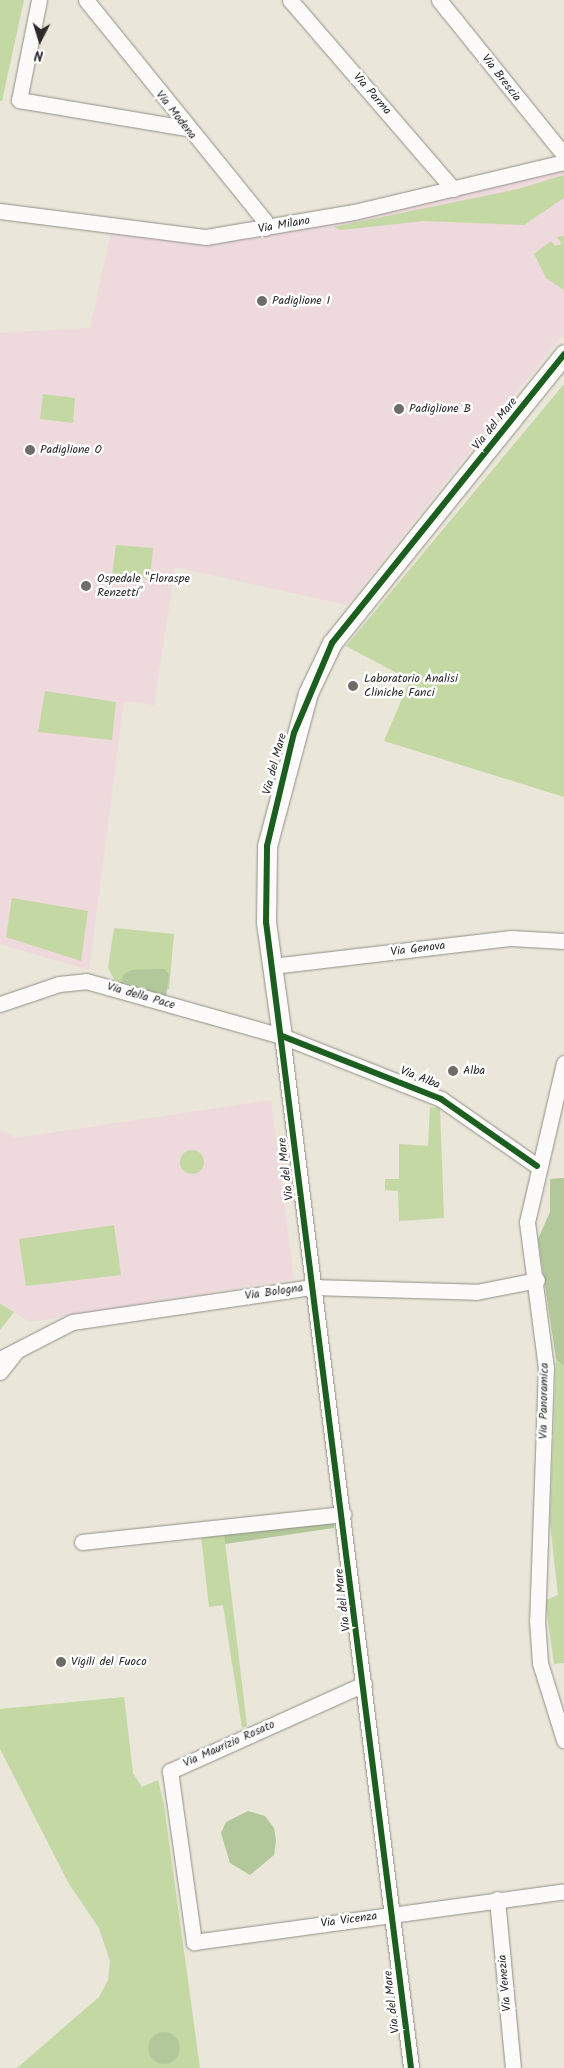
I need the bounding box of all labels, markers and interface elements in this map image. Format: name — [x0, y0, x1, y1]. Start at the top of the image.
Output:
north arrow — [15, 15, 65, 65]
text: N — [33, 44, 44, 66]
street label: Via Brescia — [478, 52, 524, 104]
street label: Via Parma — [350, 70, 394, 118]
street label: Via Modena — [152, 88, 200, 142]
street label: Via Milano — [257, 213, 311, 237]
place label: Padiglione I — [272, 294, 330, 308]
marker: Padiglione I — [256, 295, 268, 307]
street label: Via del Mare — [469, 395, 521, 453]
place label: Padiglione B — [409, 402, 471, 416]
marker: Padiglione B — [393, 403, 405, 415]
place label: Padiglione O — [40, 443, 102, 457]
marker: Padiglione O — [24, 444, 36, 456]
place label: Ospedale "Floraspe Renzetti" — [97, 572, 190, 600]
marker: Ospedale "Floraspe Renzetti" — [79, 579, 93, 593]
place label: Laboratorio Analisi Cliniche Fanci — [364, 672, 458, 700]
marker: Laboratorio Analisi Cliniche Fanci — [346, 679, 360, 693]
street label: Via del Mare — [260, 732, 290, 796]
street label: Via Genova — [390, 939, 446, 959]
street label: Via della Pace — [105, 979, 177, 1013]
street label: Via Alba — [398, 1063, 442, 1093]
place label: Alba — [463, 1064, 485, 1078]
marker: Alba — [447, 1065, 459, 1077]
street label: Via del Mare — [275, 1137, 297, 1201]
street label: Via Bologna — [244, 1281, 304, 1303]
street label: Via Panoramica — [536, 1363, 552, 1439]
street label: Via del Mare — [332, 1568, 354, 1632]
place label: Vigili del Fuoco — [71, 1655, 147, 1669]
marker: Vigili del Fuoco — [55, 1656, 67, 1668]
street label: Via Maurizio Rosato — [181, 1717, 277, 1771]
street label: Via Vicenza — [320, 1909, 378, 1931]
street label: Via Venezia — [495, 1954, 515, 2012]
street label: Via del Mare — [381, 1970, 403, 2034]

